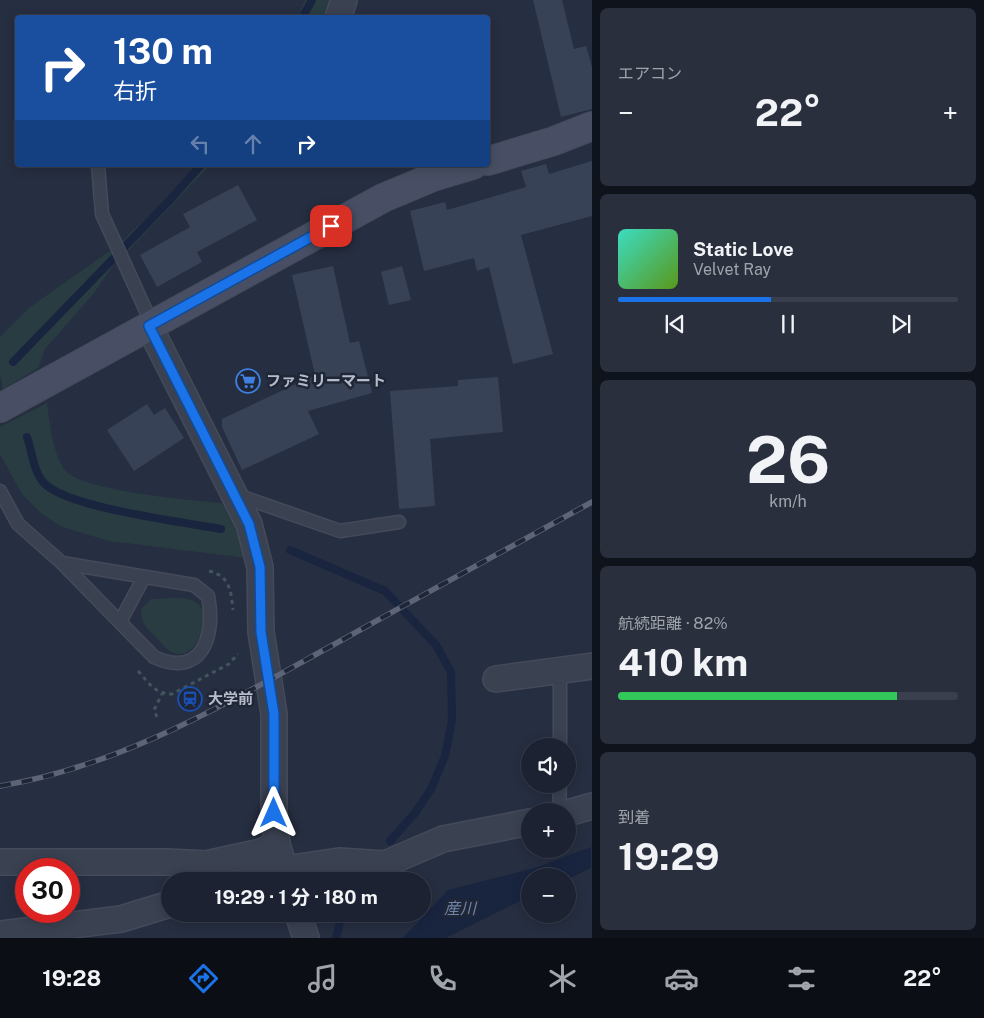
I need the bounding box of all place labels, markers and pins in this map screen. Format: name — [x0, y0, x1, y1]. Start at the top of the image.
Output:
pin — [310, 205, 352, 247]
supermarket icon: ファミリーマート — [235, 368, 261, 394]
place label: ファミリーマート — [266, 372, 386, 389]
station icon: 大学前 — [177, 686, 203, 712]
place label: 大学前 — [208, 690, 253, 707]

